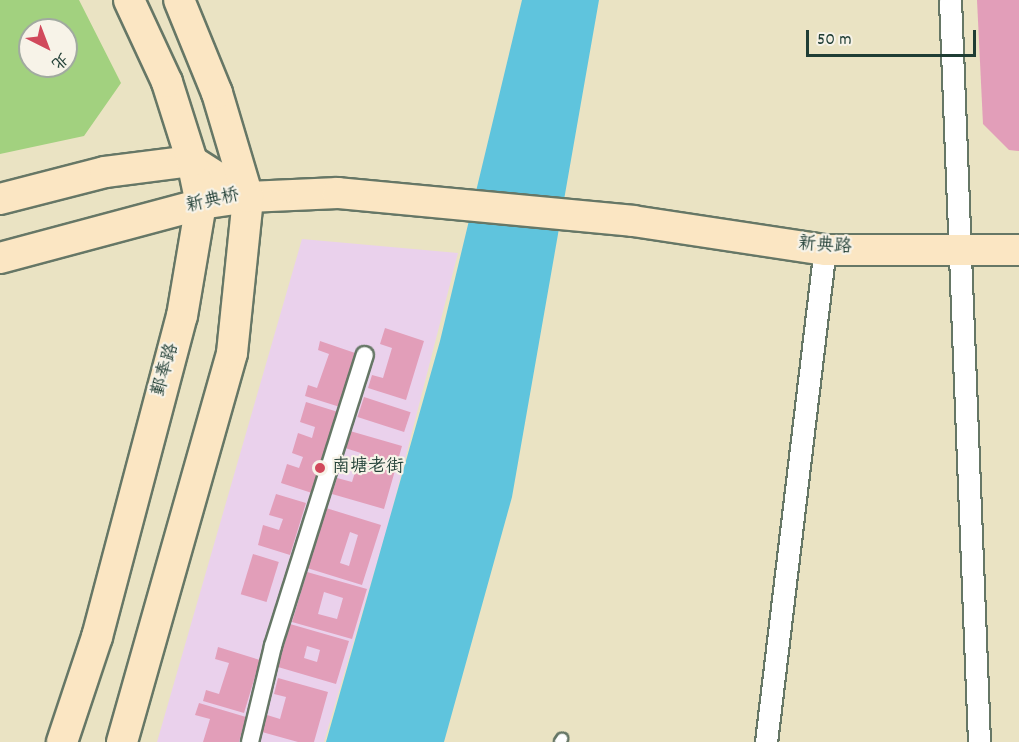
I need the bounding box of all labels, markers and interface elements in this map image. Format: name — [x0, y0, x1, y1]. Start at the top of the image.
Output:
north arrow — [18, 18, 78, 78]
scale bar — [809, 18, 978, 56]
text: 50 m — [817, 28, 852, 53]
text: 北 — [45, 46, 73, 74]
street label: 新典桥 — [184, 185, 242, 219]
street label: 新典路 — [797, 234, 853, 260]
street label: 鄞奉路 — [149, 341, 185, 399]
place label: 南塘老街 — [332, 457, 404, 479]
marker: 南塘老街 — [313, 461, 327, 475]

